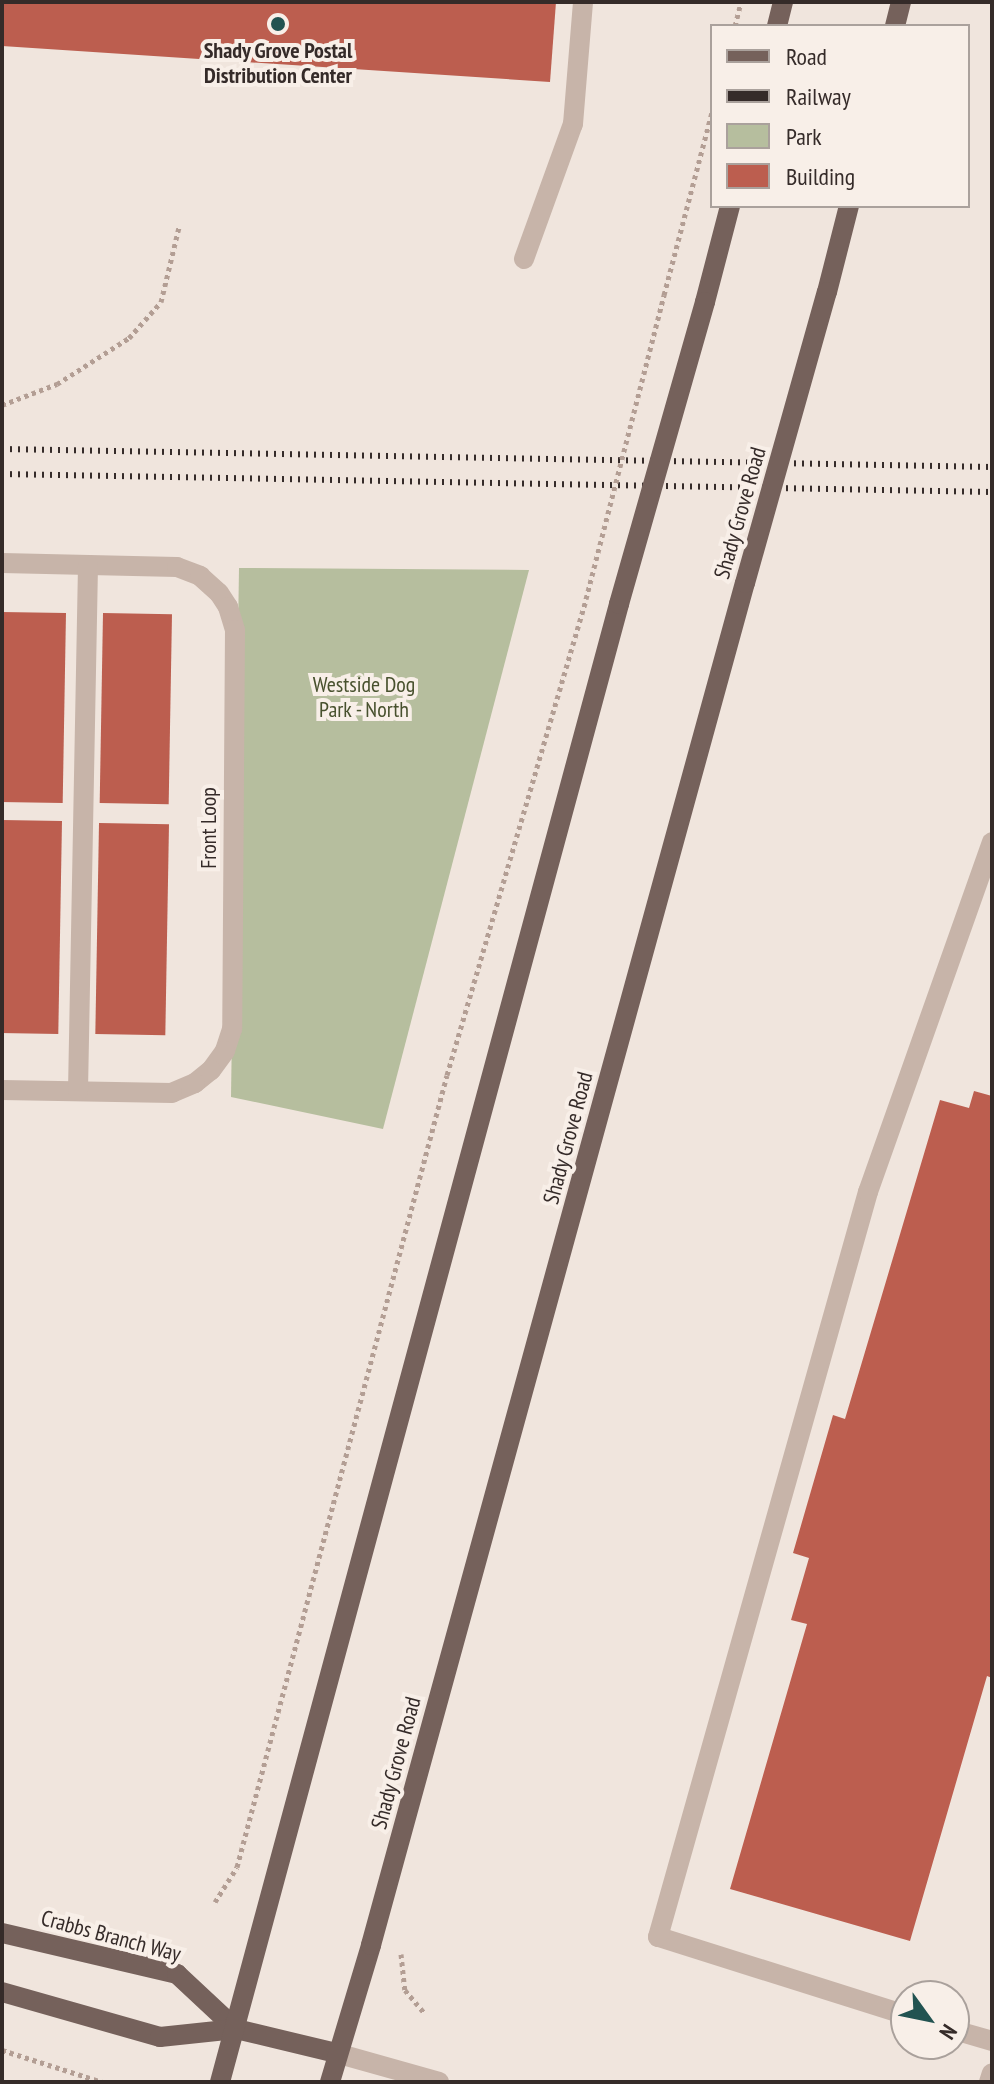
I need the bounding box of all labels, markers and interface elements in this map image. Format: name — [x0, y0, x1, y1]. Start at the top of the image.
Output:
marker: Shady Grove Postal Distribution Center — [269, 15, 287, 33]
legend — [710, 24, 970, 208]
place label: Shady Grove Postal Distribution Center — [203, 37, 353, 88]
text: Road — [786, 41, 827, 72]
text: Railway — [786, 81, 851, 112]
text: Park — [786, 121, 822, 152]
text: Building — [786, 161, 855, 192]
street label: Shady Grove Road — [709, 444, 771, 582]
park label: Westside Dog Park - North — [313, 671, 415, 722]
street label: Front Loop — [196, 787, 222, 869]
street label: Shady Grove Road — [538, 1069, 598, 1207]
street label: Shady Grove Road — [366, 1694, 426, 1832]
street label: Crabbs Branch Way — [38, 1905, 184, 1967]
north arrow — [890, 1980, 970, 2060]
text: N — [933, 2019, 963, 2045]

